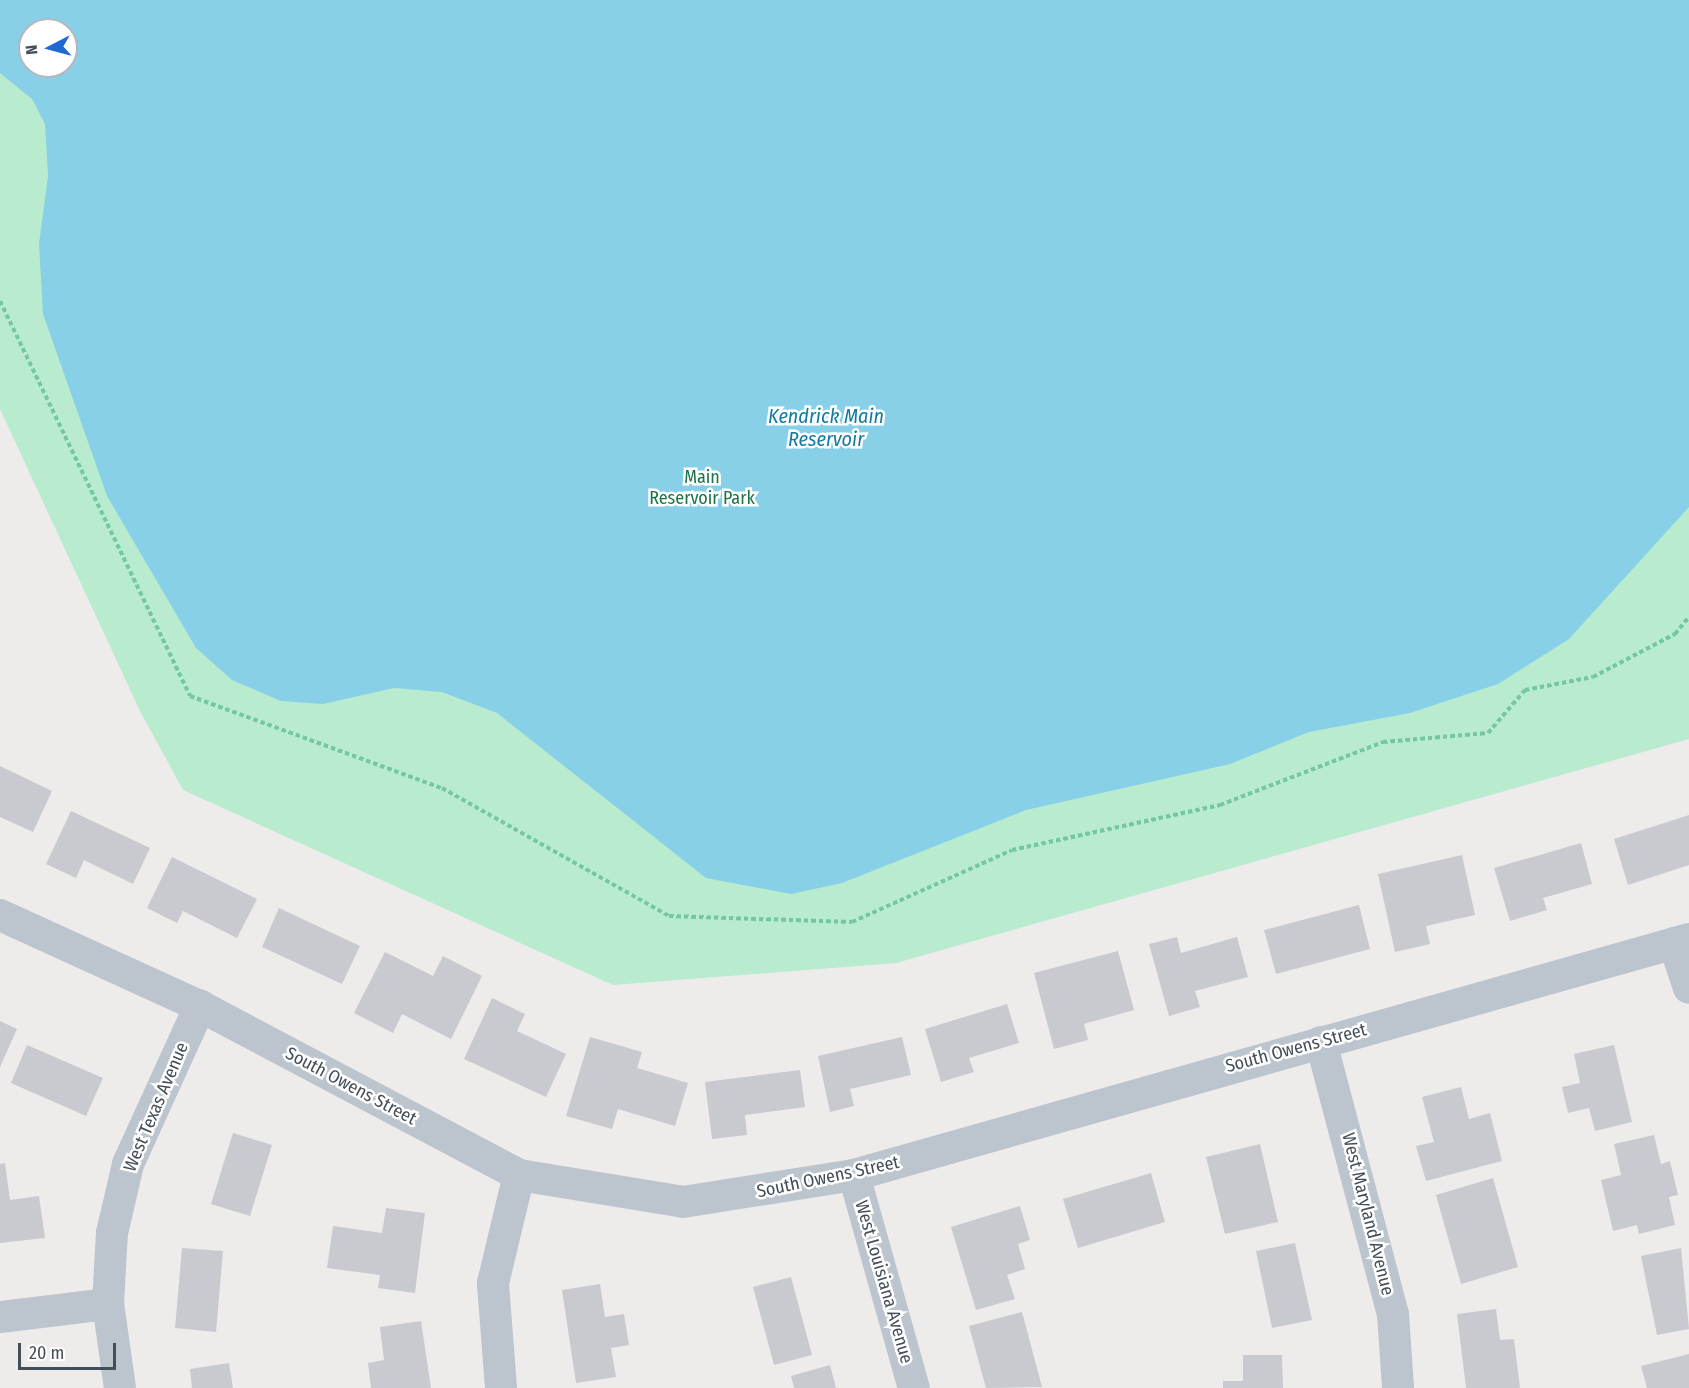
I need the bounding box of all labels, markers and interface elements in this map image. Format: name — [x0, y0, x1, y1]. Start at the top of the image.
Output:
north arrow — [18, 18, 78, 78]
text: N — [22, 44, 42, 55]
water label: Kendrick Main Reservoir — [768, 405, 884, 452]
park label: Main Reservoir Park — [649, 467, 755, 510]
street label: South Owens Street — [1223, 1019, 1369, 1077]
street label: West Texas Avenue — [119, 1039, 193, 1175]
street label: South Owens Street — [282, 1042, 420, 1130]
street label: West Maryland Avenue — [1337, 1130, 1399, 1298]
street label: South Owens Street — [755, 1151, 901, 1203]
street label: West Louisiana Avenue — [850, 1198, 918, 1366]
scale bar — [21, 1331, 118, 1369]
text: 20 m — [29, 1342, 64, 1364]

